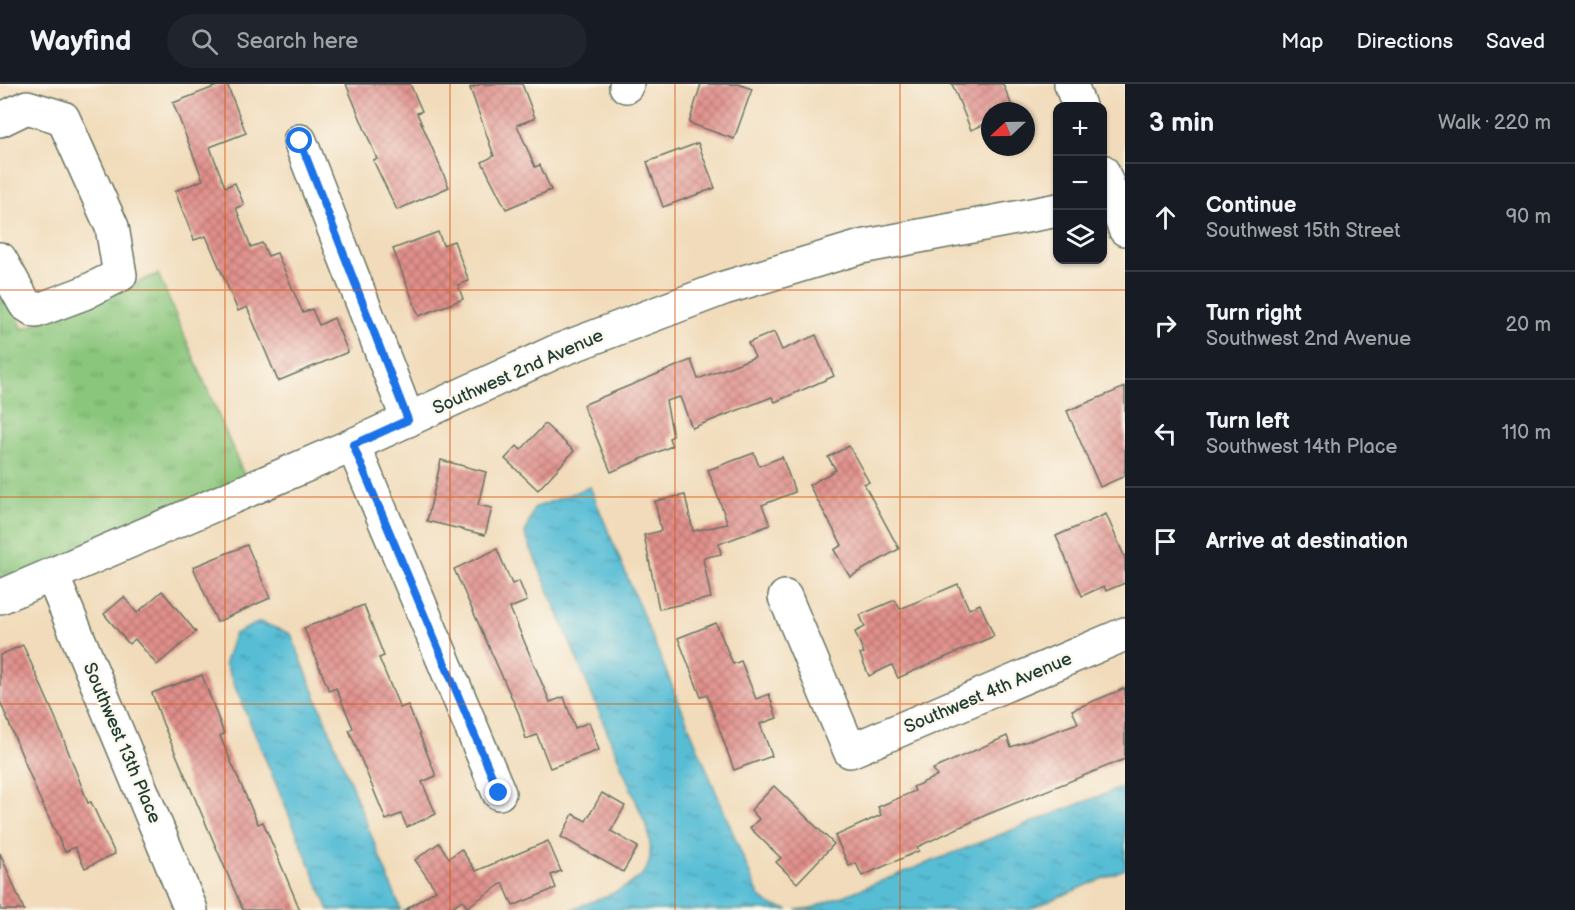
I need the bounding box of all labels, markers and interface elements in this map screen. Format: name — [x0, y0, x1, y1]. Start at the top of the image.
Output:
search box — [167, 14, 587, 68]
text: Wayfind — [30, 25, 131, 58]
icon: search — [188, 25, 221, 58]
text: Search here — [236, 28, 358, 55]
text: Map — [1281, 29, 1324, 54]
text: Directions — [1357, 29, 1453, 54]
text: Saved — [1486, 29, 1545, 54]
north arrow — [981, 102, 1035, 156]
map controls — [1053, 102, 1107, 264]
button: + — [1053, 102, 1107, 156]
text: 3 min — [1149, 108, 1214, 139]
text: Walk · 220 m — [1438, 111, 1551, 135]
route start — [286, 127, 312, 153]
button: − — [1053, 156, 1107, 210]
text: Continue — [1206, 192, 1296, 219]
icon: ahead — [1149, 201, 1182, 234]
text: 90 m — [1506, 205, 1551, 229]
button: layers — [1053, 210, 1107, 264]
text: Southwest 15th Street — [1206, 219, 1400, 243]
text: Turn right — [1206, 300, 1302, 327]
icon: right — [1149, 309, 1182, 342]
text: 20 m — [1506, 313, 1551, 337]
street label: Southwest 2nd Avenue — [429, 325, 607, 419]
text: Southwest 2nd Avenue — [1206, 327, 1411, 351]
text: Turn left — [1206, 408, 1290, 435]
icon: left — [1149, 417, 1182, 450]
text: 110 m — [1502, 421, 1551, 445]
text: Southwest 14th Place — [1206, 435, 1397, 459]
icon: arrive — [1149, 525, 1182, 558]
text: Arrive at destination — [1206, 528, 1408, 555]
street label: Southwest 4th Avenue — [901, 648, 1075, 738]
street label: Southwest 13th Place — [79, 660, 165, 827]
route end — [485, 779, 511, 805]

